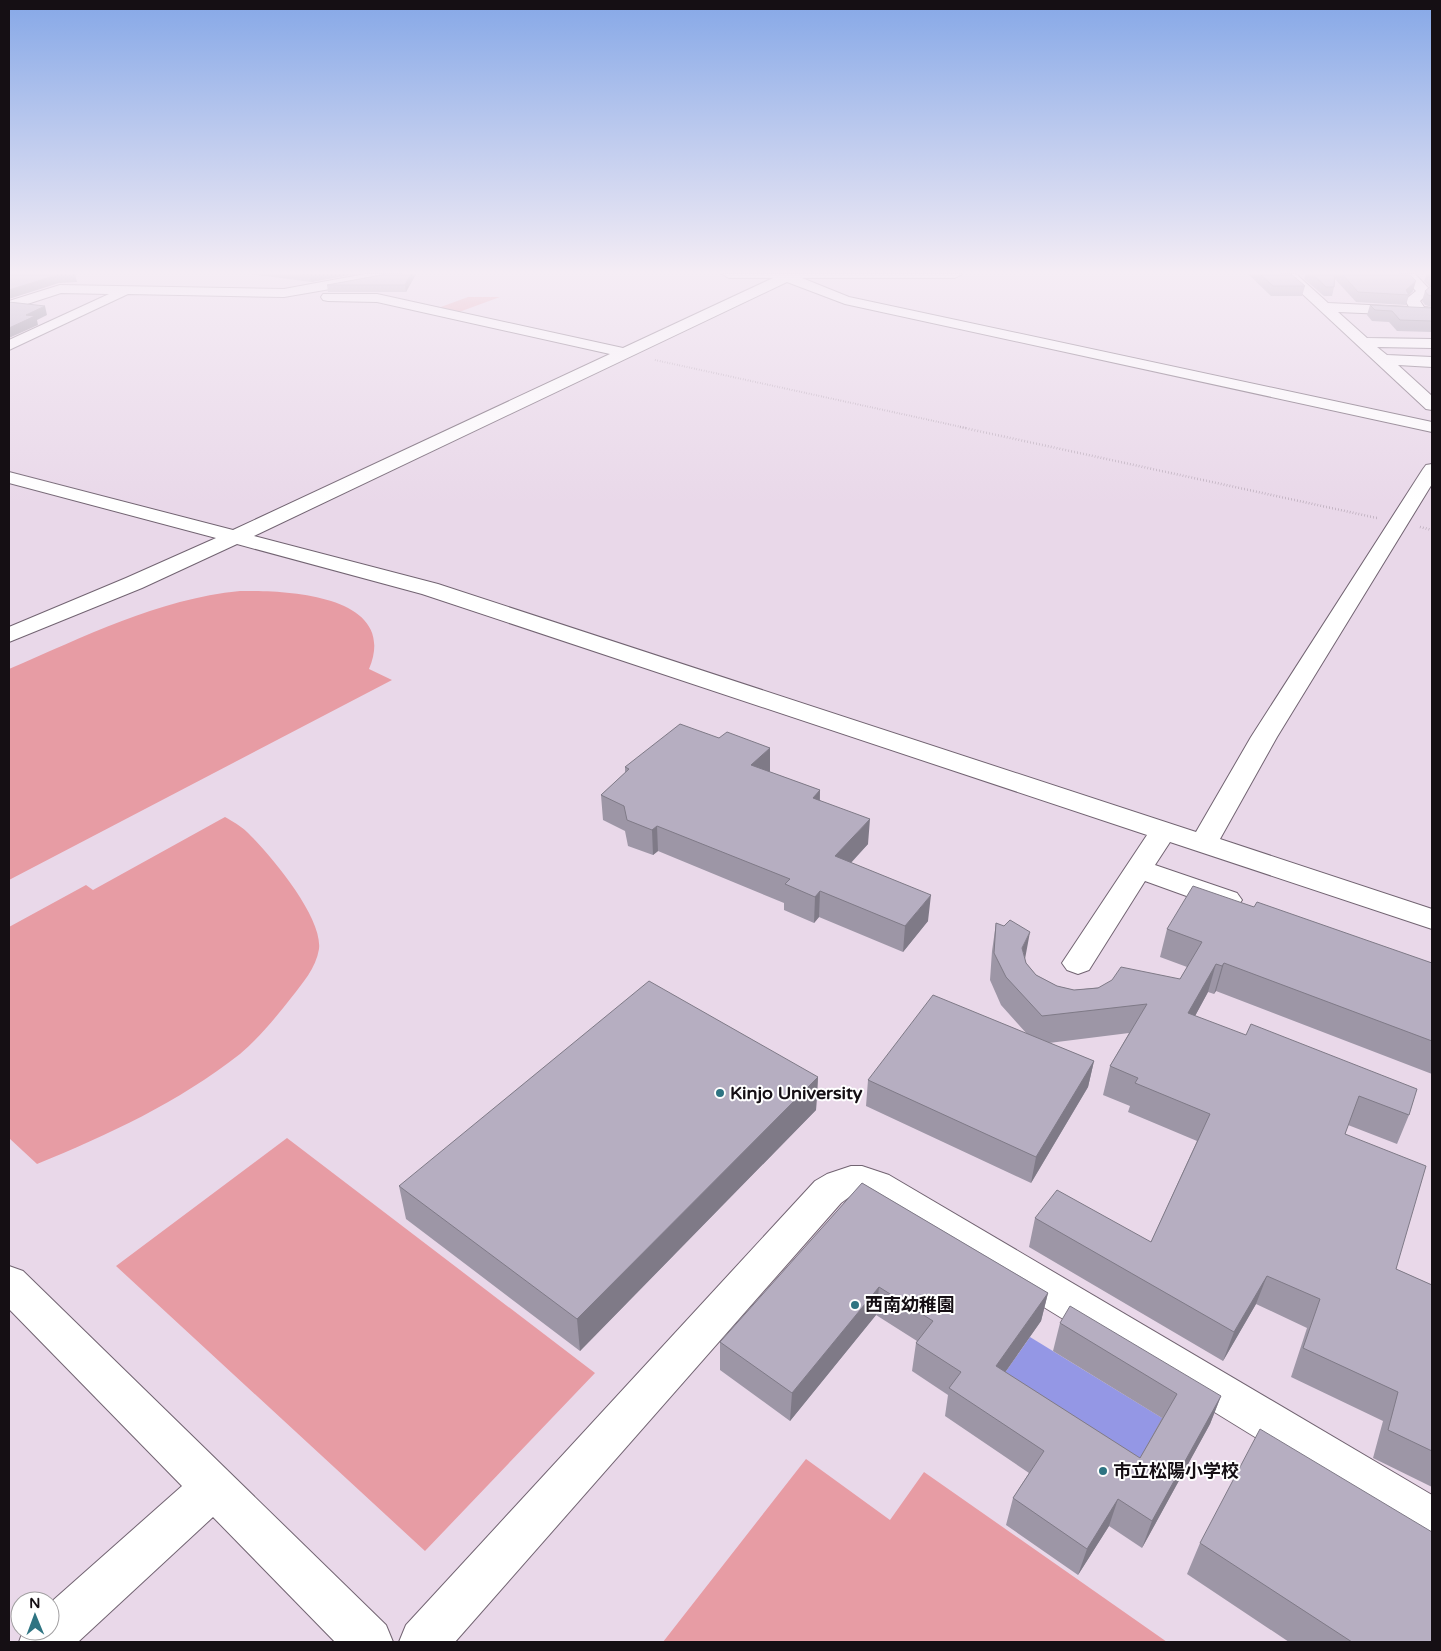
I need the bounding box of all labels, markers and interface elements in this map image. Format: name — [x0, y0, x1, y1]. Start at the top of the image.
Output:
place label: Kinjo University — [730, 1082, 863, 1104]
marker: Kinjo University — [714, 1087, 726, 1099]
place label: 西南幼稚園 — [865, 1294, 955, 1316]
marker: 西南幼稚園 — [849, 1299, 861, 1311]
place label: 市立松陽小学校 — [1113, 1460, 1239, 1482]
marker: 市立松陽小学校 — [1097, 1465, 1109, 1477]
north arrow — [10, 1591, 60, 1641]
text: N — [29, 1595, 41, 1612]

